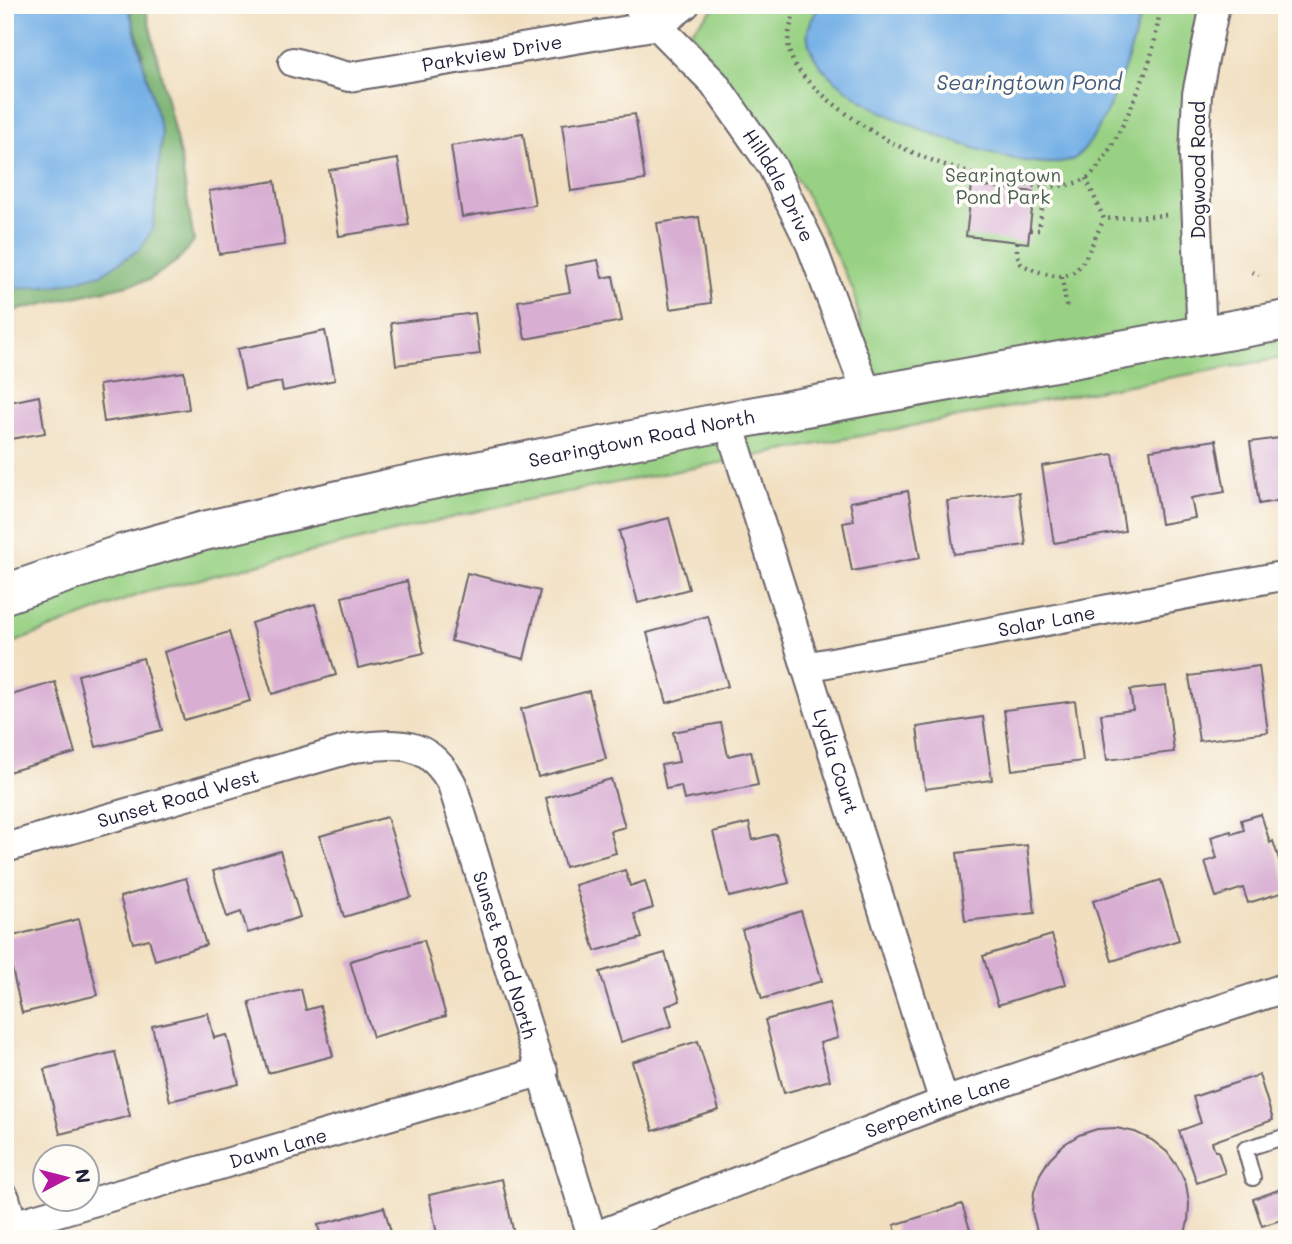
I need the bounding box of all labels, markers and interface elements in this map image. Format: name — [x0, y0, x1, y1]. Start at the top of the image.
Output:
street label: Parkview Drive — [420, 28, 564, 77]
water label: Searingtown Pond — [936, 68, 1123, 95]
street label: Dogwood Road — [1185, 101, 1210, 239]
street label: Hilldale Drive — [738, 124, 820, 246]
park label: Searingtown Pond Park — [945, 162, 1061, 209]
street label: Searingtown Road North — [526, 403, 756, 472]
street label: Solar Lane — [996, 599, 1097, 642]
street label: Lydia Court — [808, 705, 865, 817]
street label: Sunset Road West — [94, 763, 261, 833]
street label: Sunset Road North — [468, 868, 543, 1042]
street label: Serpentine Lane — [861, 1068, 1014, 1143]
street label: Dawn Lane — [226, 1121, 330, 1174]
north arrow — [32, 1142, 102, 1212]
text: N — [70, 1167, 97, 1185]

